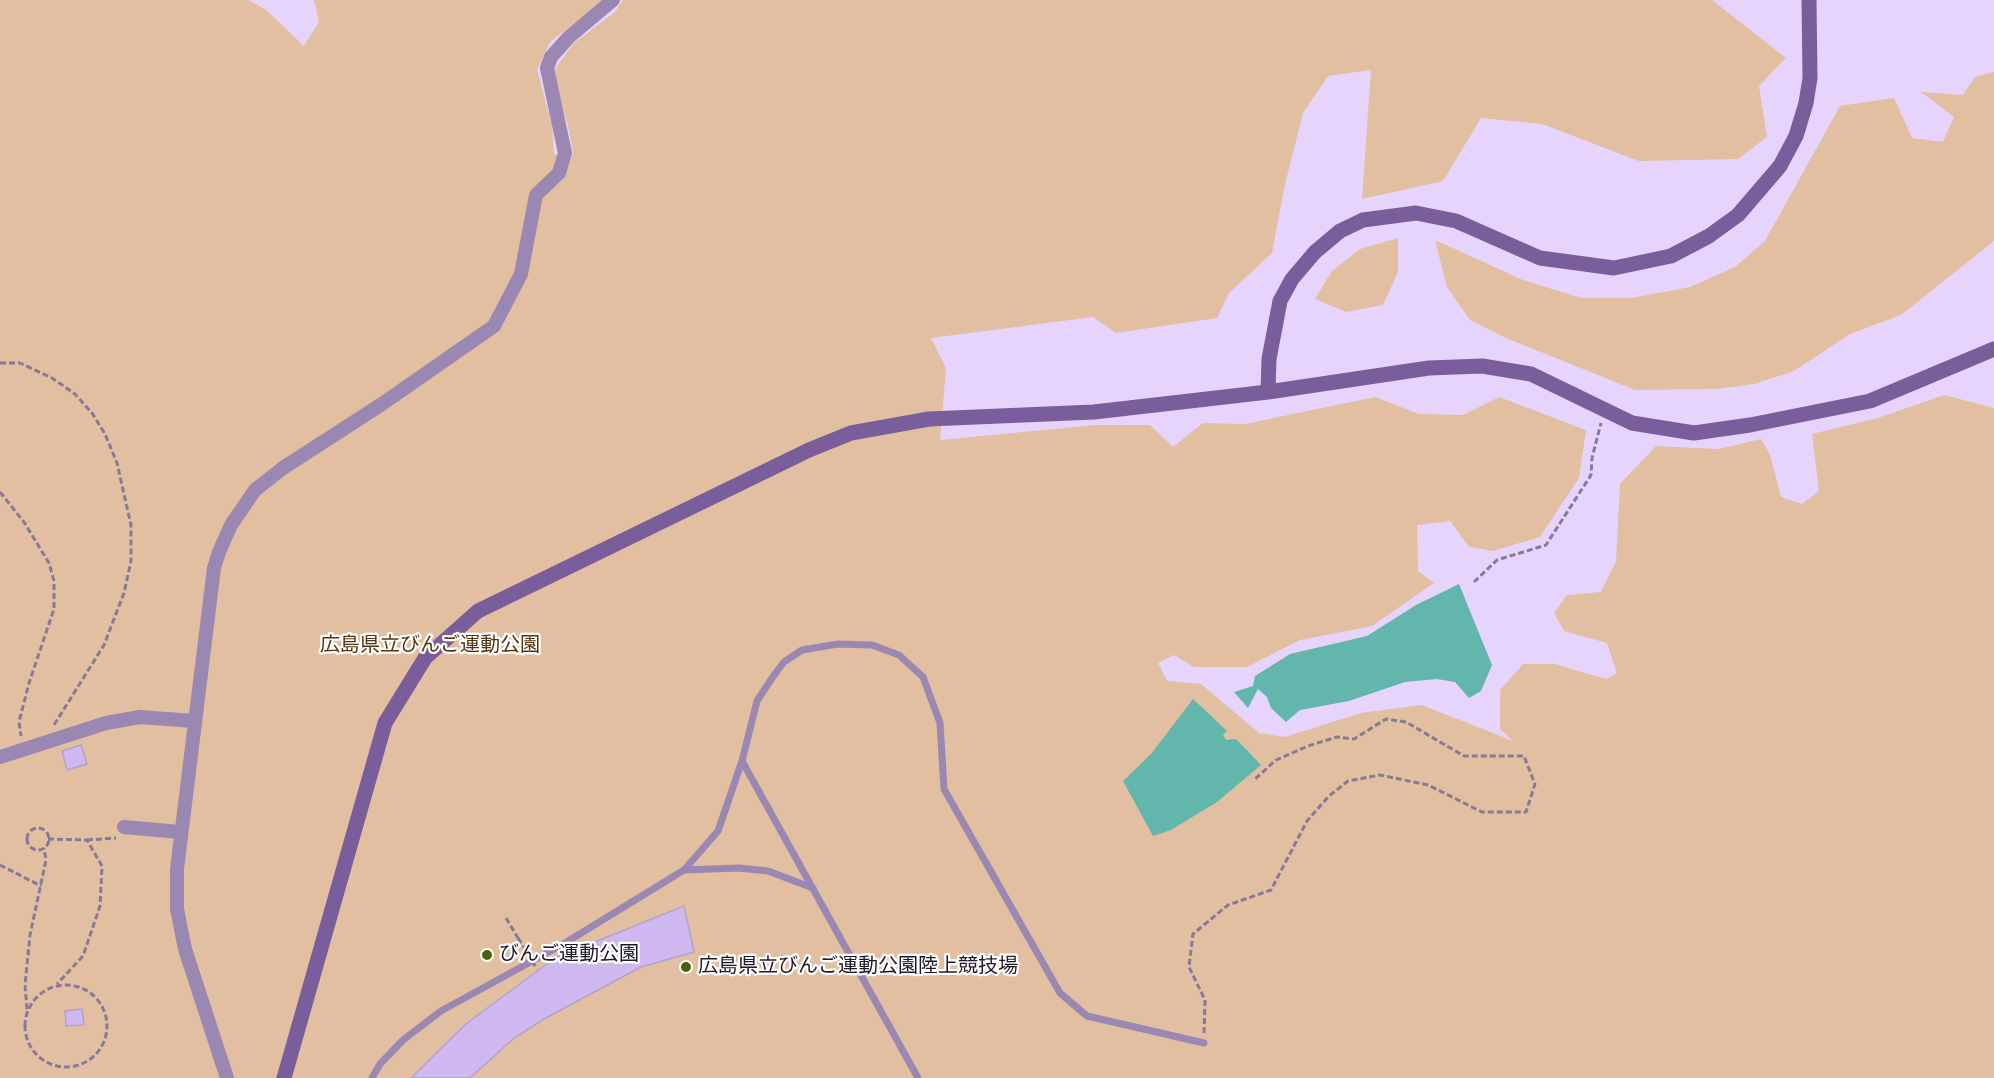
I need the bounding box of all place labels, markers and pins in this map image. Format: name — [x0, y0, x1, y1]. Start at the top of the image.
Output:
place label: びんご運動公園 — [499, 943, 639, 967]
marker: びんご運動公園 — [480, 948, 494, 962]
place label: 広島県立びんご運動公園陸上競技場 — [698, 955, 1018, 979]
marker: 広島県立びんご運動公園陸上競技場 — [679, 960, 693, 974]

